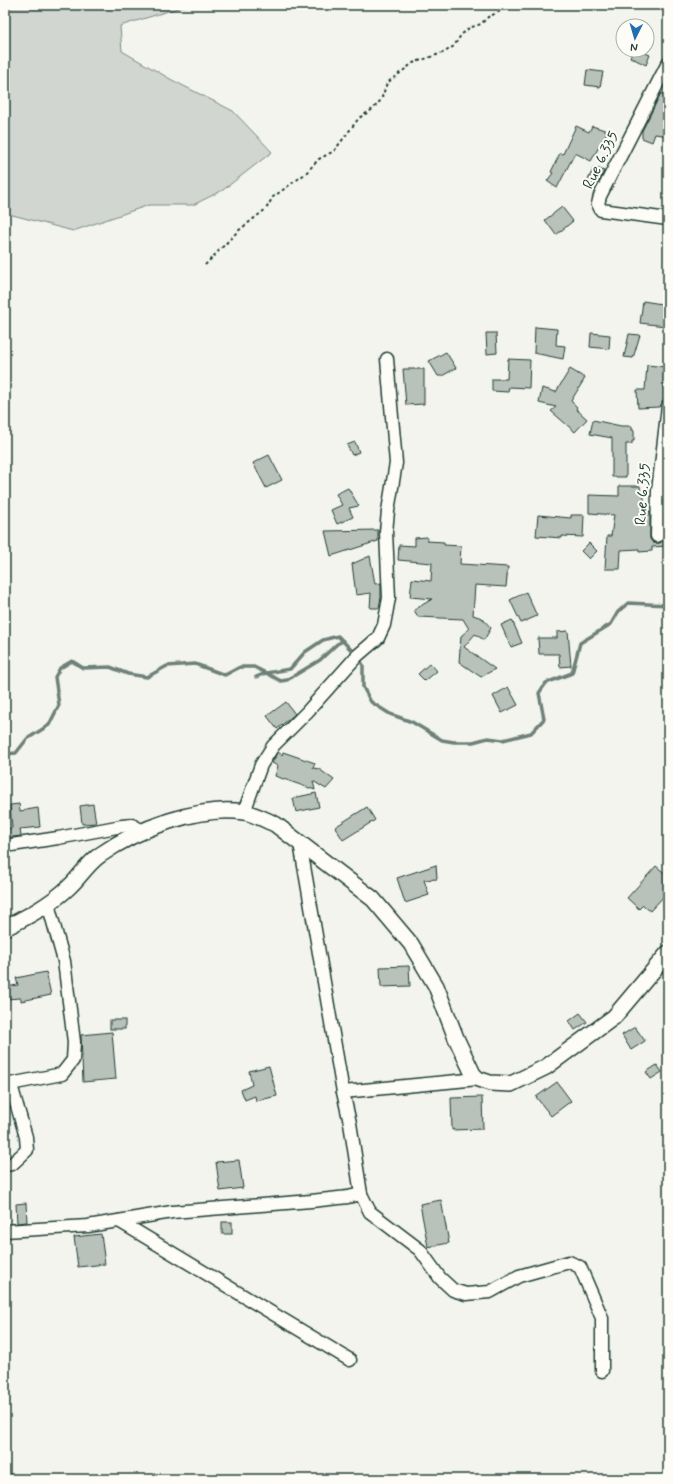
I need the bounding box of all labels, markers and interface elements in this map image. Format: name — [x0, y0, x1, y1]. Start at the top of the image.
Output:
north arrow — [615, 18, 655, 58]
text: N — [630, 40, 638, 54]
street label: Rue 6.335 — [578, 127, 624, 193]
street label: Rue 6.335 — [630, 462, 656, 526]

